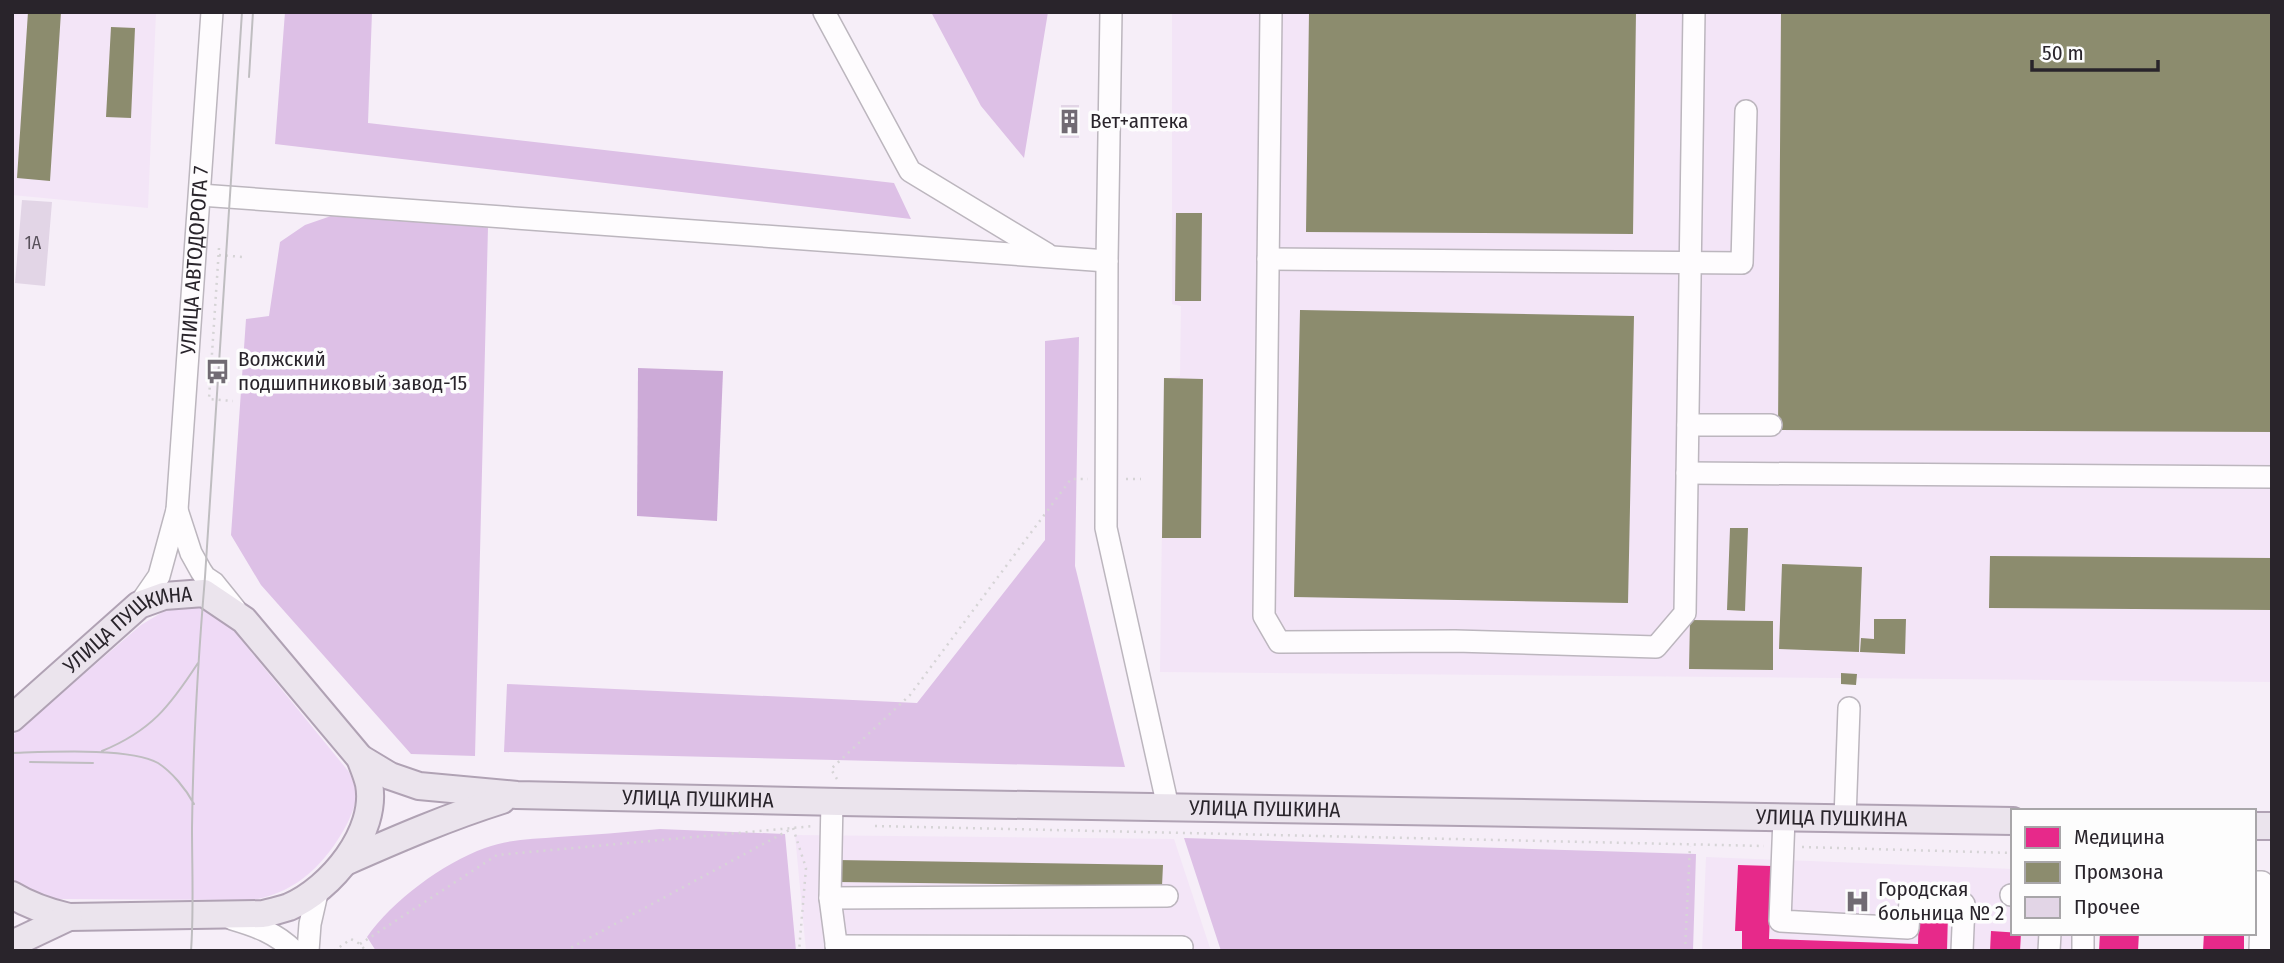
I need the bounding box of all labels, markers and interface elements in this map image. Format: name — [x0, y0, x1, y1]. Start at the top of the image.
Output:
scale bar — [2032, 28, 2158, 72]
text: 50 m — [2042, 40, 2084, 66]
building icon: Вет+аптека — [1056, 107, 1084, 135]
place label: Вет+аптека — [1090, 108, 1188, 134]
street label: УЛИЦА АВТОДОРОГА 7 — [175, 165, 214, 356]
house number: 1А — [25, 232, 42, 254]
place label: Волжский подшипниковый завод-15 — [238, 346, 467, 396]
bus stop icon: Волжский подшипниковый завод-15 — [204, 357, 232, 385]
street label: УЛИЦА ПУШКИНА — [57, 581, 193, 680]
street label: УЛИЦА ПУШКИНА — [621, 784, 774, 814]
street label: УЛИЦА ПУШКИНА — [1188, 795, 1341, 823]
street label: УЛИЦА ПУШКИНА — [1755, 804, 1908, 832]
legend — [2011, 809, 2256, 935]
text: Медицина — [2074, 824, 2165, 850]
text: Промзона — [2074, 859, 2163, 885]
place label: Городская больница № 2 — [1878, 876, 2004, 926]
hospital icon: Городская больница № 2 — [1844, 887, 1872, 915]
text: Прочее — [2074, 894, 2140, 920]

